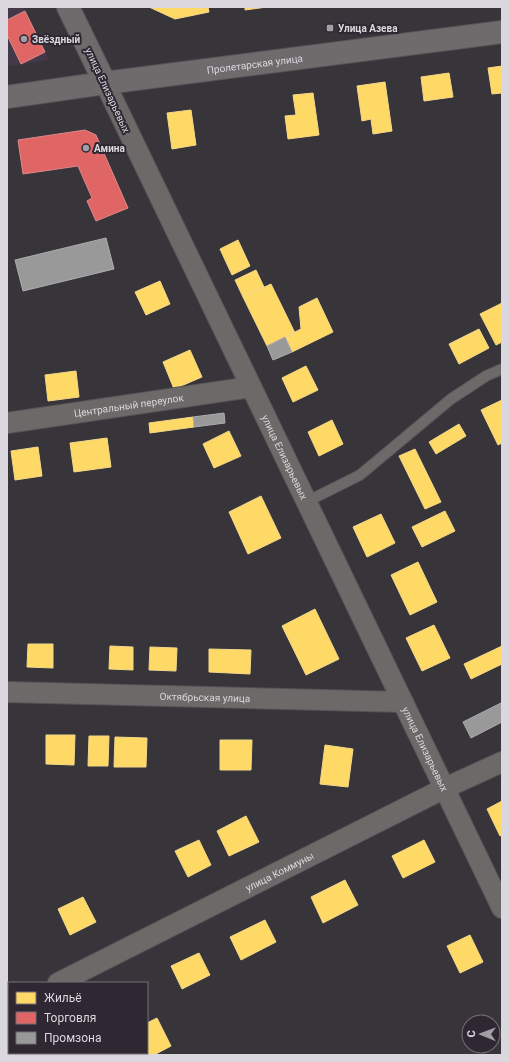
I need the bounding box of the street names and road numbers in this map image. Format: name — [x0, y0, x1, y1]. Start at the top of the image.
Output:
street label: улица Елизарьевых — [83, 46, 132, 134]
street label: Пролетарская улица — [206, 53, 304, 76]
street label: Центральный переулок — [73, 392, 185, 419]
street label: улица Елизарьевых — [259, 413, 310, 501]
street label: Октябрьская улица — [159, 691, 250, 704]
street label: улица Елизарьевых — [400, 705, 450, 793]
street label: улица Коммуны — [244, 850, 316, 894]

